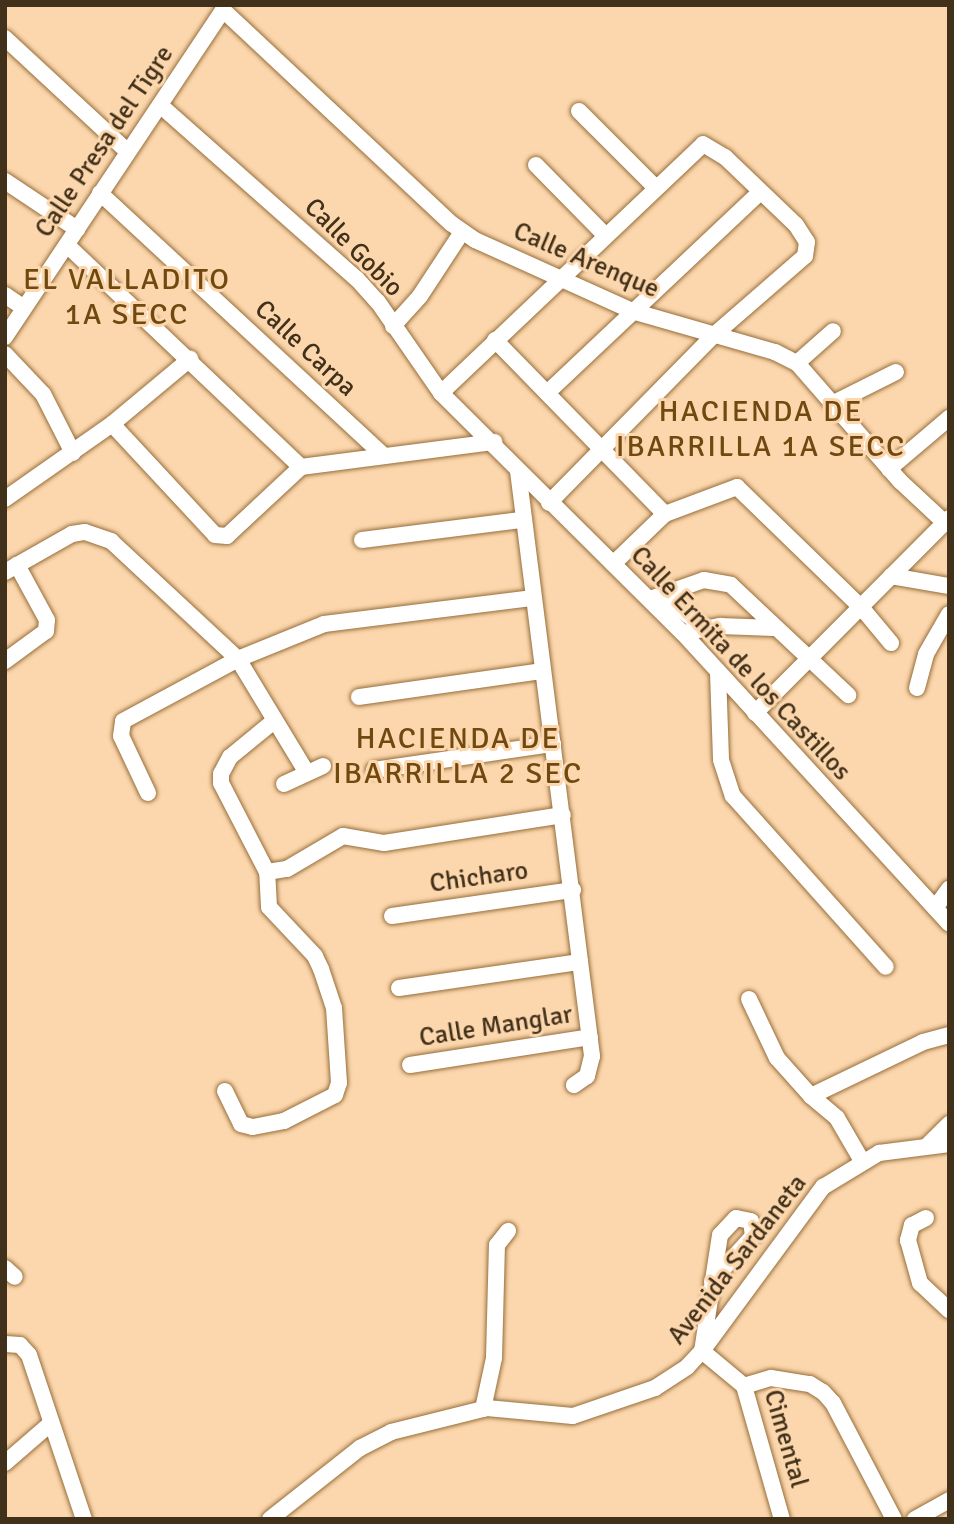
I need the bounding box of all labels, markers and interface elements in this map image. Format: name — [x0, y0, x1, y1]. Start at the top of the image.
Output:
street label: Calle Presa del Tigre — [29, 40, 181, 244]
street label: Calle Gobio — [297, 192, 409, 304]
street label: Calle Arenque — [508, 216, 664, 306]
district label: EL VALLADITO 1A SECC — [25, 262, 229, 332]
street label: Calle Carpa — [248, 294, 362, 404]
district label: HACIENDA DE IBARRILLA 1A SECC — [618, 394, 904, 464]
street label: Calle Ermita de los Castillos — [623, 541, 857, 787]
district label: HACIENDA DE IBARRILLA 2 SEC — [335, 721, 581, 792]
street label: Chicharo — [428, 856, 530, 900]
street label: Calle Manglar — [417, 999, 575, 1055]
street label: Avenida Sardaneta — [662, 1169, 814, 1351]
street label: Cimental — [756, 1386, 814, 1492]

